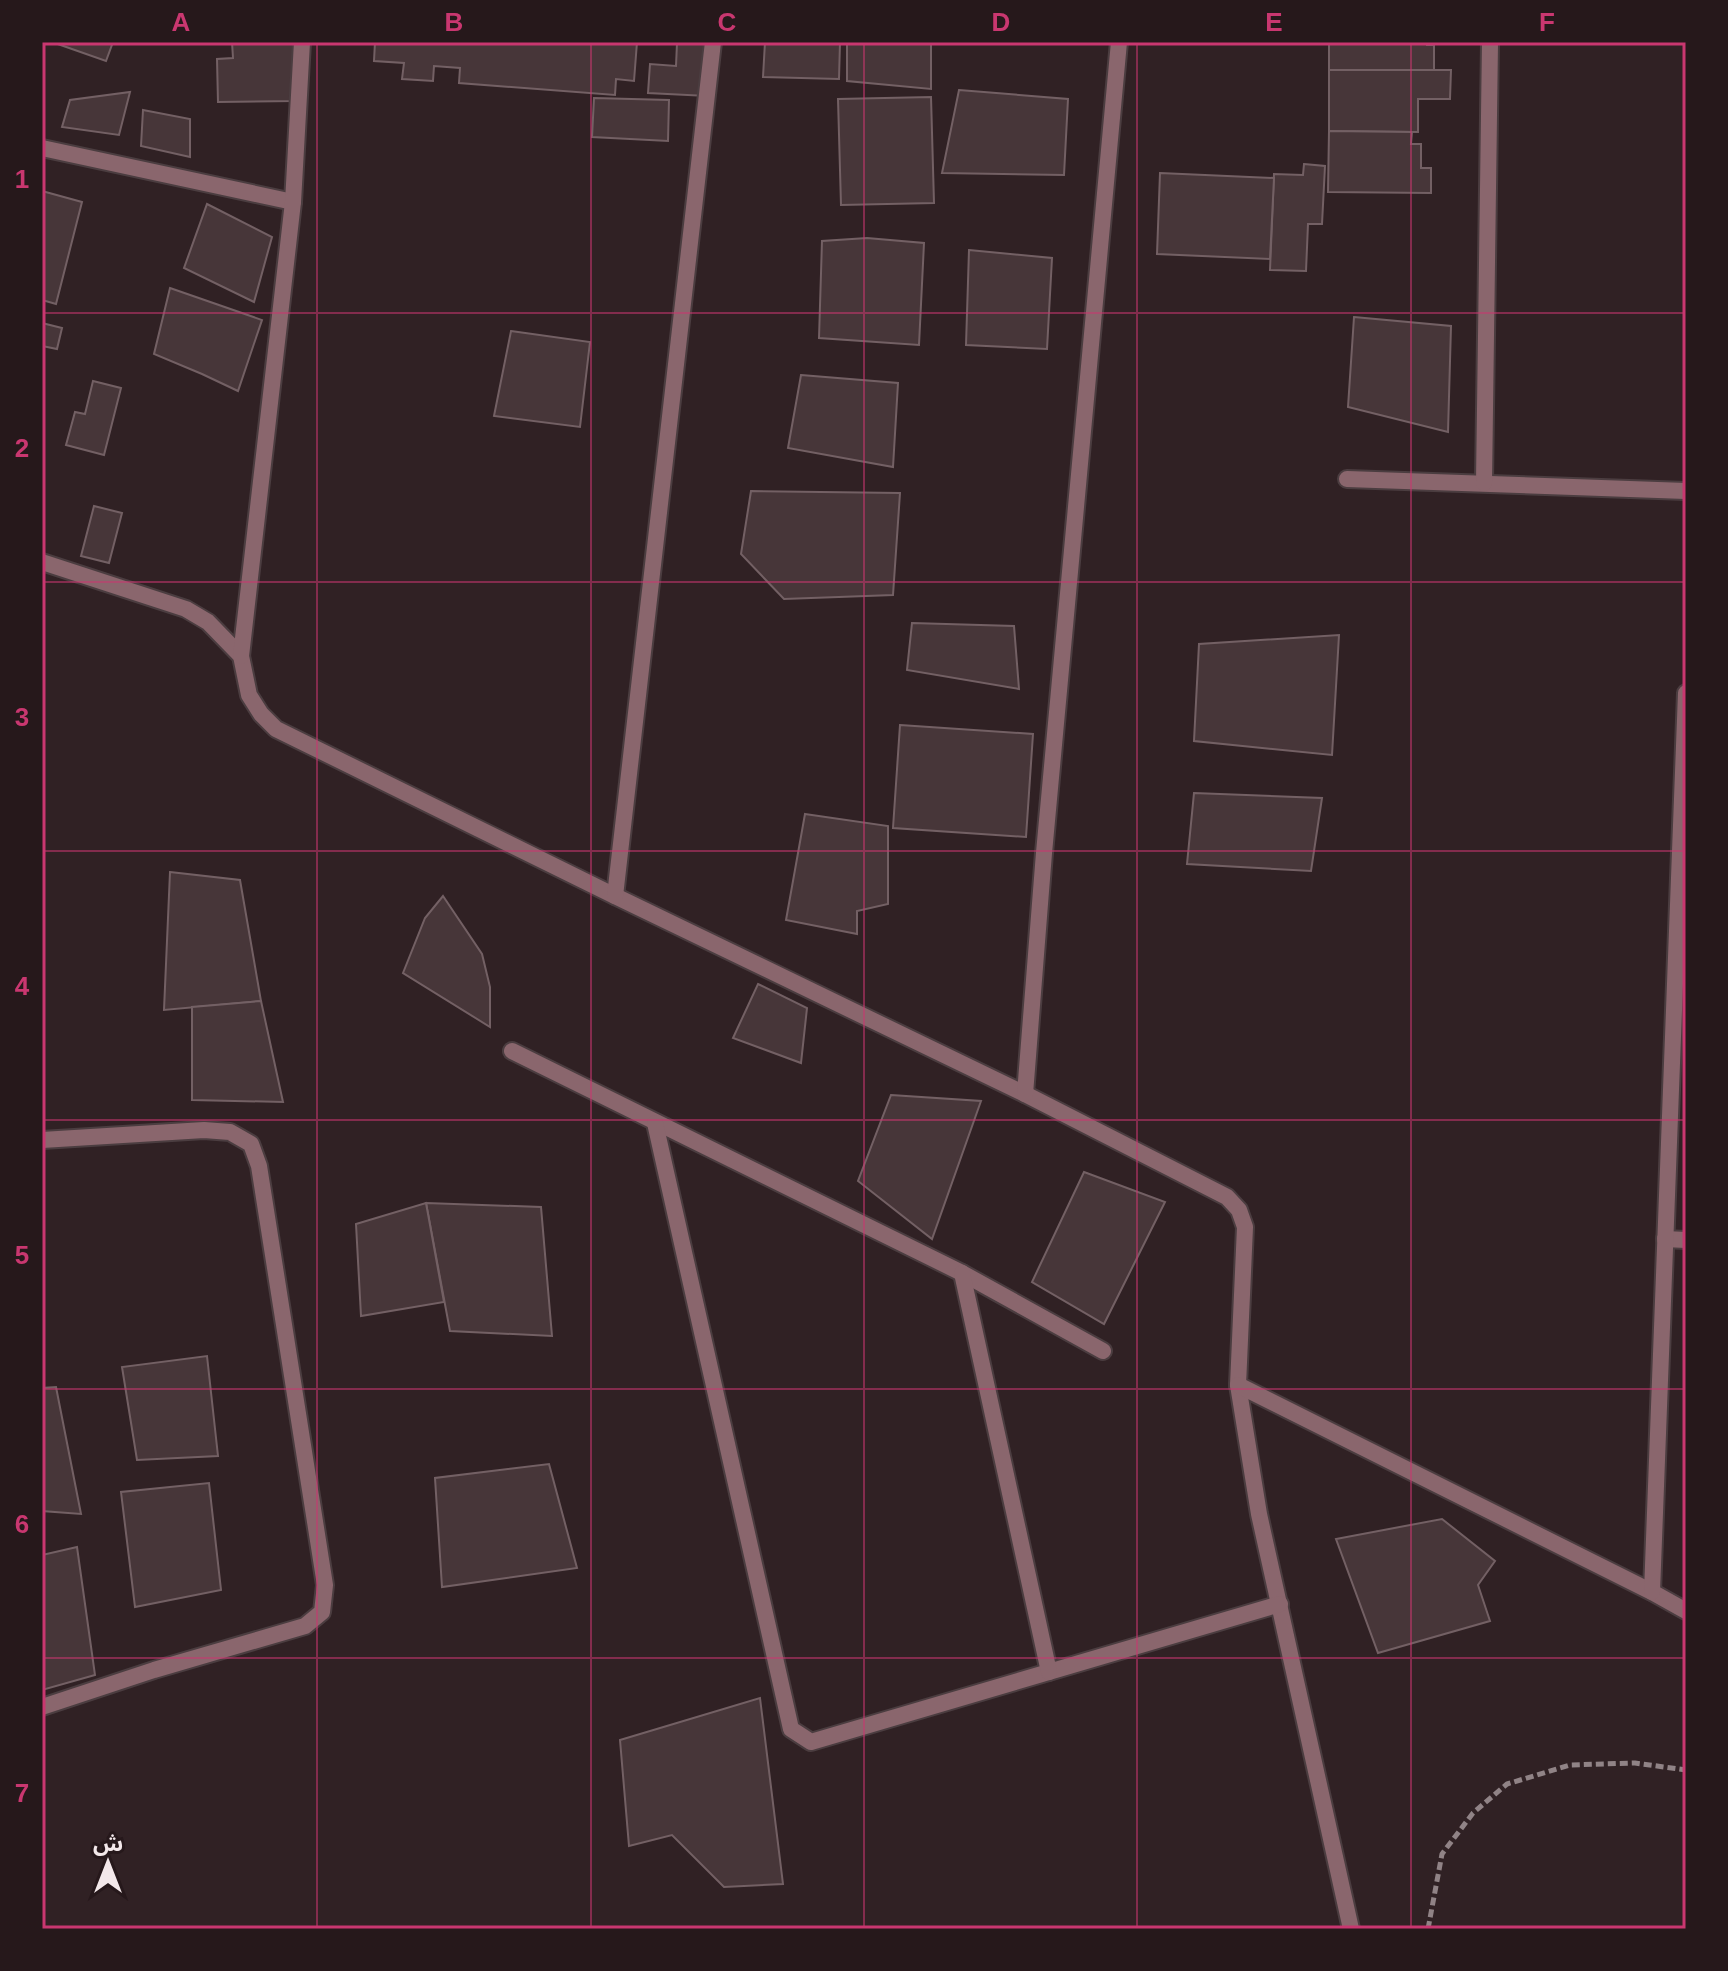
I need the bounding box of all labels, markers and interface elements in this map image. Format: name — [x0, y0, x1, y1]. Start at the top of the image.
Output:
text: A — [172, 7, 191, 37]
text: B — [445, 7, 463, 37]
text: C — [718, 7, 737, 37]
text: D — [992, 7, 1010, 37]
text: E — [1265, 7, 1283, 37]
text: F — [1539, 7, 1555, 37]
text: 1 — [15, 164, 29, 194]
text: 2 — [15, 433, 29, 463]
text: 3 — [15, 702, 29, 732]
text: 4 — [15, 971, 30, 1001]
text: 5 — [15, 1240, 29, 1270]
text: 6 — [15, 1509, 29, 1539]
text: 7 — [15, 1778, 29, 1808]
north arrow — [68, 1823, 148, 1903]
text: ش — [93, 1831, 123, 1856]

